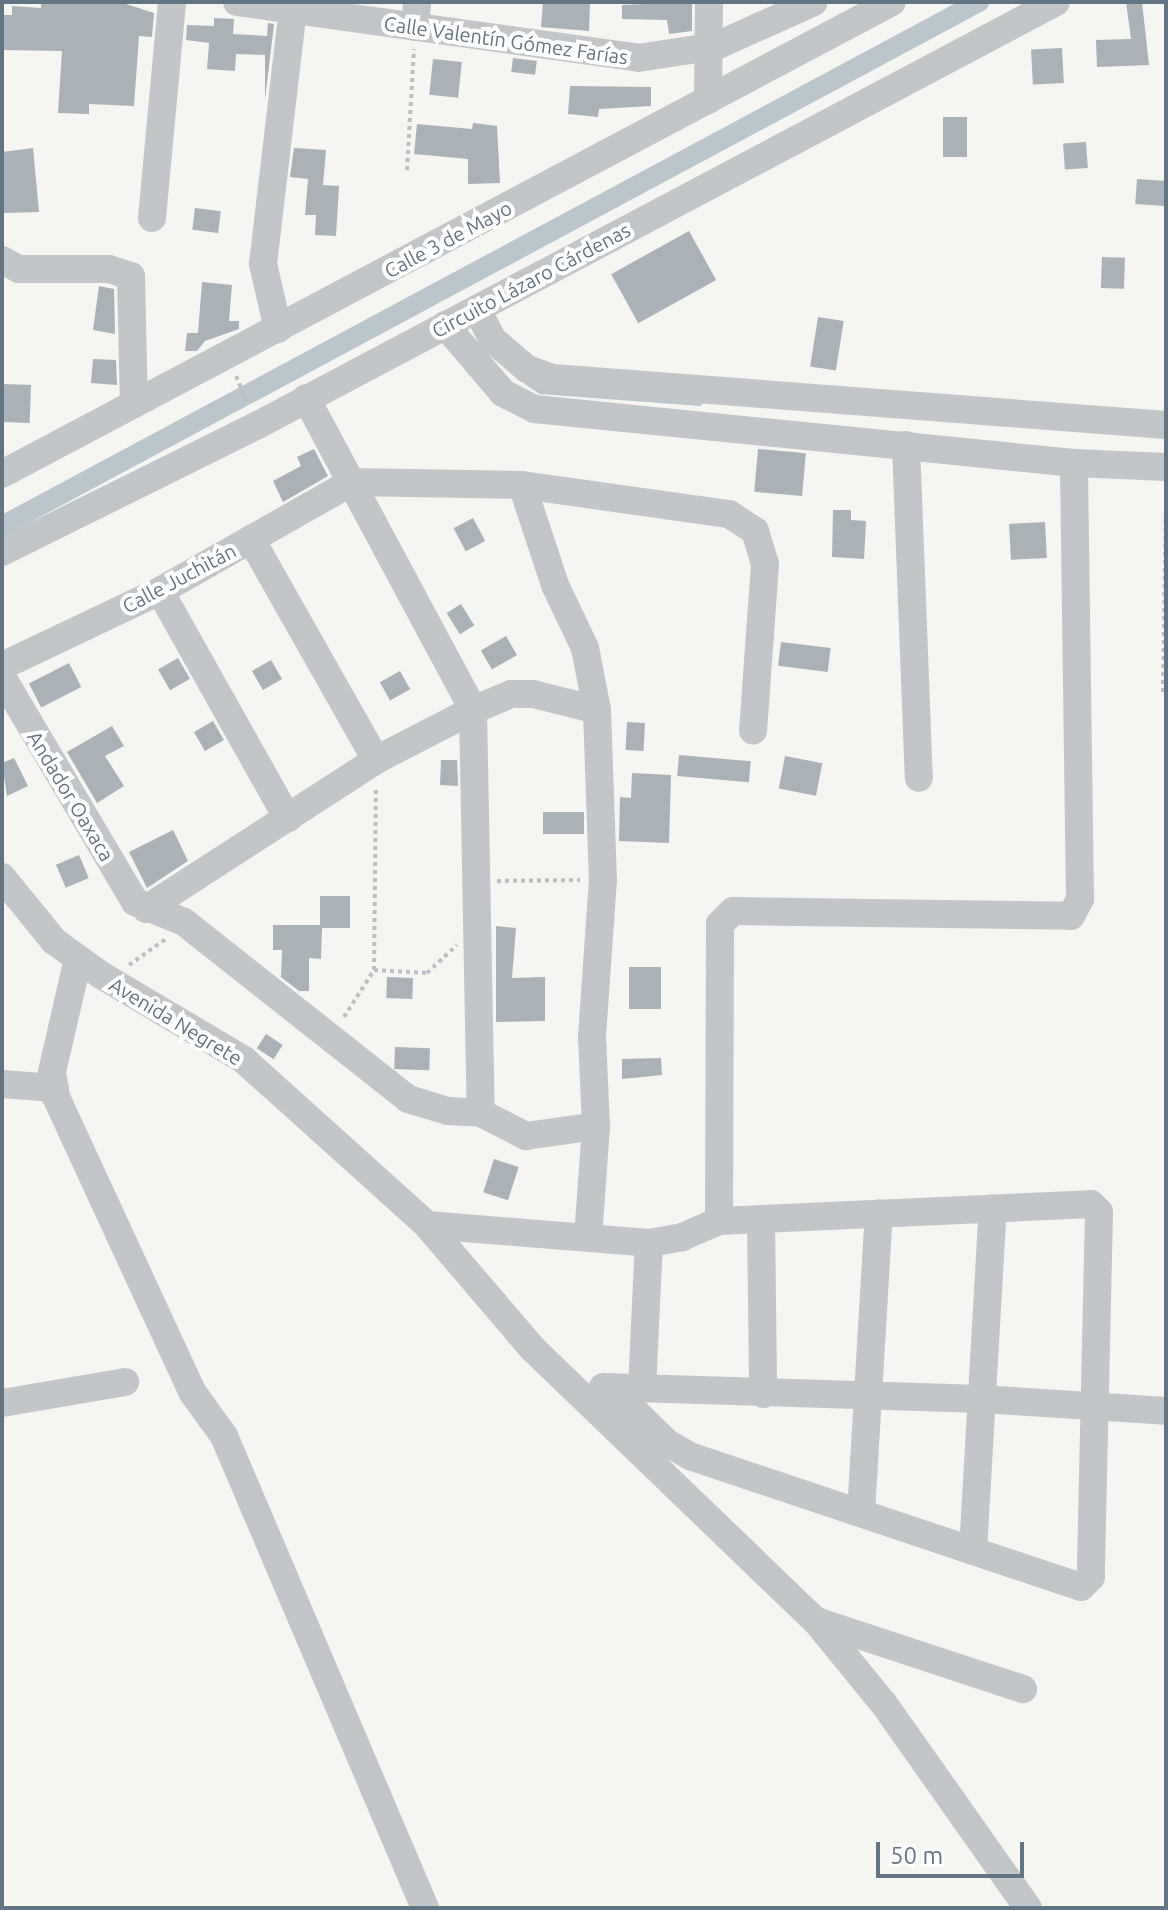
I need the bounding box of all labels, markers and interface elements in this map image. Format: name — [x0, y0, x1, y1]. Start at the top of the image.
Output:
street label: Calle Valentín Gómez Farías — [382, 11, 630, 69]
street label: Calle 3 de Mayo — [380, 195, 516, 283]
street label: Circuito Lázaro Cárdenas — [428, 217, 634, 343]
street label: Calle Juchitán — [118, 538, 240, 618]
street label: Andador Oaxaca — [23, 727, 119, 865]
street label: Avenida Negrete — [105, 972, 247, 1070]
scale bar — [880, 1826, 1028, 1876]
text: 50 m — [890, 1842, 943, 1869]

